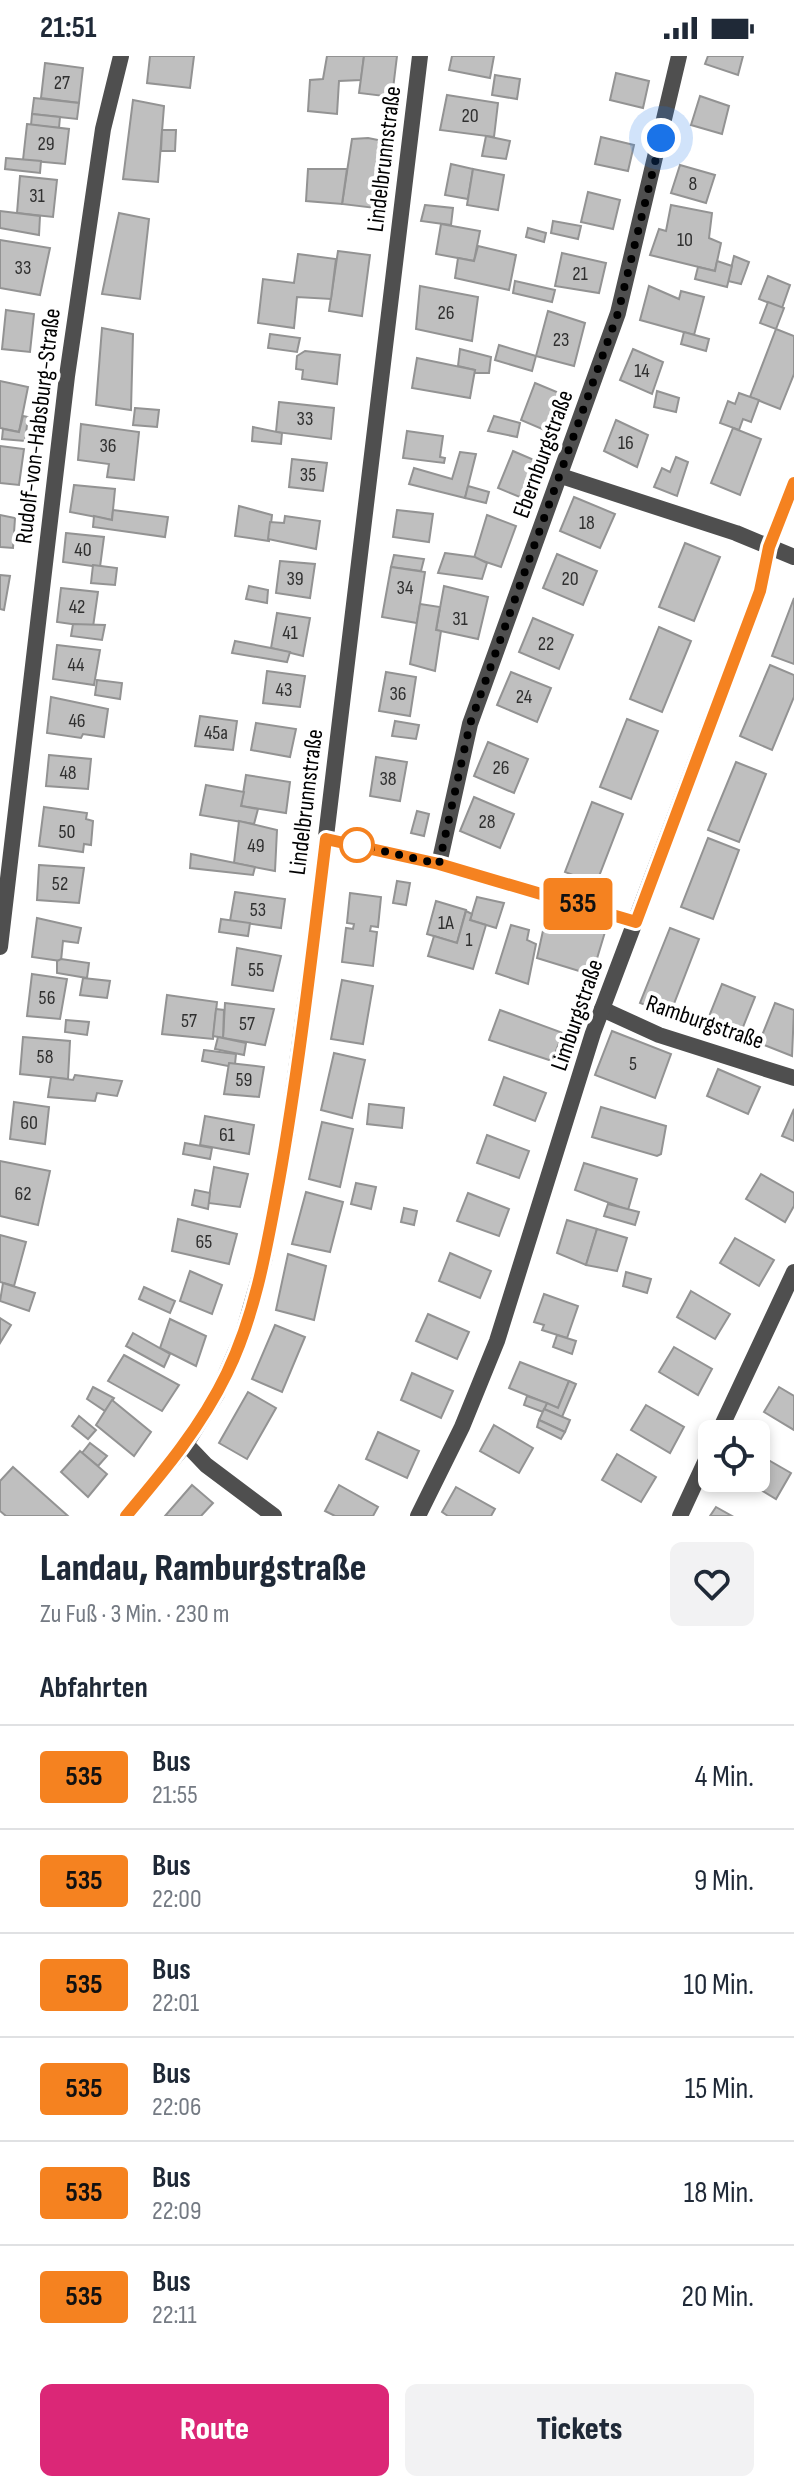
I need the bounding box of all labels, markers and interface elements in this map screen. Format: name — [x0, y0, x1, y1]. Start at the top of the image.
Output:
text: 21:51 — [40, 10, 97, 46]
house number: 27 — [54, 71, 70, 95]
street label: Lindelbrunnstraße — [361, 84, 407, 234]
house number: 20 — [461, 104, 479, 128]
your location — [641, 118, 681, 158]
house number: 29 — [37, 132, 55, 156]
house number: 8 — [689, 172, 697, 196]
house number: 31 — [29, 184, 45, 208]
house number: 10 — [677, 228, 693, 252]
house number: 33 — [15, 256, 31, 280]
house number: 21 — [572, 262, 588, 286]
house number: 26 — [438, 301, 455, 325]
street label: Rudolf-von-Habsburg-Straße — [9, 307, 67, 545]
house number: 23 — [553, 328, 569, 352]
house number: 14 — [634, 359, 650, 383]
street label: Ebernburgstraße — [506, 386, 580, 522]
house number: 33 — [297, 407, 313, 431]
house number: 16 — [618, 431, 634, 455]
house number: 36 — [99, 434, 117, 458]
house number: 35 — [300, 463, 316, 487]
house number: 18 — [579, 511, 595, 535]
house number: 40 — [74, 538, 92, 562]
house number: 39 — [286, 567, 304, 591]
house number: 20 — [561, 567, 579, 591]
house number: 34 — [397, 576, 413, 600]
house number: 42 — [69, 595, 85, 619]
house number: 31 — [452, 607, 468, 631]
house number: 41 — [282, 621, 298, 645]
house number: 22 — [538, 632, 554, 656]
house number: 44 — [68, 653, 84, 677]
house number: 43 — [276, 678, 292, 702]
house number: 36 — [389, 682, 407, 706]
house number: 24 — [516, 685, 532, 709]
house number: 46 — [68, 709, 86, 733]
house number: 45a — [204, 721, 228, 745]
street label: Lindelbrunnstraße — [283, 727, 329, 877]
house number: 26 — [493, 756, 510, 780]
house number: 48 — [59, 761, 77, 785]
house number: 38 — [379, 767, 397, 791]
house number: 28 — [479, 810, 496, 834]
house number: 50 — [59, 820, 75, 844]
unlabelled marker — [340, 828, 374, 862]
house number: 49 — [247, 834, 265, 858]
house number: 52 — [52, 872, 68, 896]
line badge: 535 — [532, 878, 624, 930]
text: 535 — [559, 887, 597, 920]
house number: 53 — [250, 898, 266, 922]
house number: 1A — [438, 911, 454, 935]
house number: 1 — [466, 928, 473, 952]
street label: Limburgstraße — [544, 955, 610, 1075]
house number: 55 — [248, 958, 264, 982]
house number: 56 — [39, 986, 55, 1010]
street label: Ramburgstraße — [642, 988, 768, 1056]
house number: 57 — [181, 1009, 197, 1033]
house number: 57 — [239, 1012, 255, 1036]
house number: 58 — [37, 1045, 53, 1069]
house number: 5 — [629, 1052, 637, 1076]
house number: 59 — [236, 1068, 252, 1092]
house number: 60 — [20, 1111, 38, 1135]
house number: 61 — [219, 1123, 235, 1147]
house number: 62 — [14, 1182, 32, 1206]
house number: 65 — [196, 1230, 212, 1254]
map controls — [698, 1420, 770, 1492]
button: locate — [698, 1420, 770, 1492]
button: heart — [670, 1542, 754, 1626]
text: Landau, Ramburgstraße — [40, 1546, 366, 1591]
text: Zu Fuß · 3 Min. · 230 m — [40, 1599, 229, 1630]
text: Abfahrten — [40, 1670, 148, 1706]
text: Bus — [152, 1744, 191, 1780]
text: 4 Min. — [695, 1759, 754, 1795]
text: 535 — [65, 1760, 103, 1793]
text: 21:55 — [152, 1780, 198, 1811]
text: Bus — [152, 1848, 191, 1884]
text: 9 Min. — [694, 1863, 754, 1899]
text: 535 — [65, 1864, 103, 1897]
text: 22:00 — [152, 1884, 202, 1915]
text: Bus — [152, 1952, 191, 1988]
text: 10 Min. — [683, 1967, 754, 2003]
text: 535 — [65, 1968, 103, 2001]
text: 22:01 — [152, 1988, 199, 2019]
text: Bus — [152, 2056, 191, 2092]
text: 15 Min. — [685, 2071, 754, 2107]
text: 535 — [65, 2072, 103, 2105]
text: 22:06 — [152, 2092, 201, 2123]
text: Bus — [152, 2160, 191, 2196]
text: 18 Min. — [684, 2175, 754, 2211]
text: 535 — [65, 2176, 103, 2209]
text: 22:09 — [152, 2196, 201, 2227]
text: Bus — [152, 2264, 191, 2300]
text: 20 Min. — [682, 2279, 754, 2315]
text: 535 — [65, 2280, 103, 2313]
text: 22:11 — [152, 2300, 197, 2331]
button: Route — [40, 2384, 389, 2476]
button: Tickets — [405, 2384, 754, 2476]

